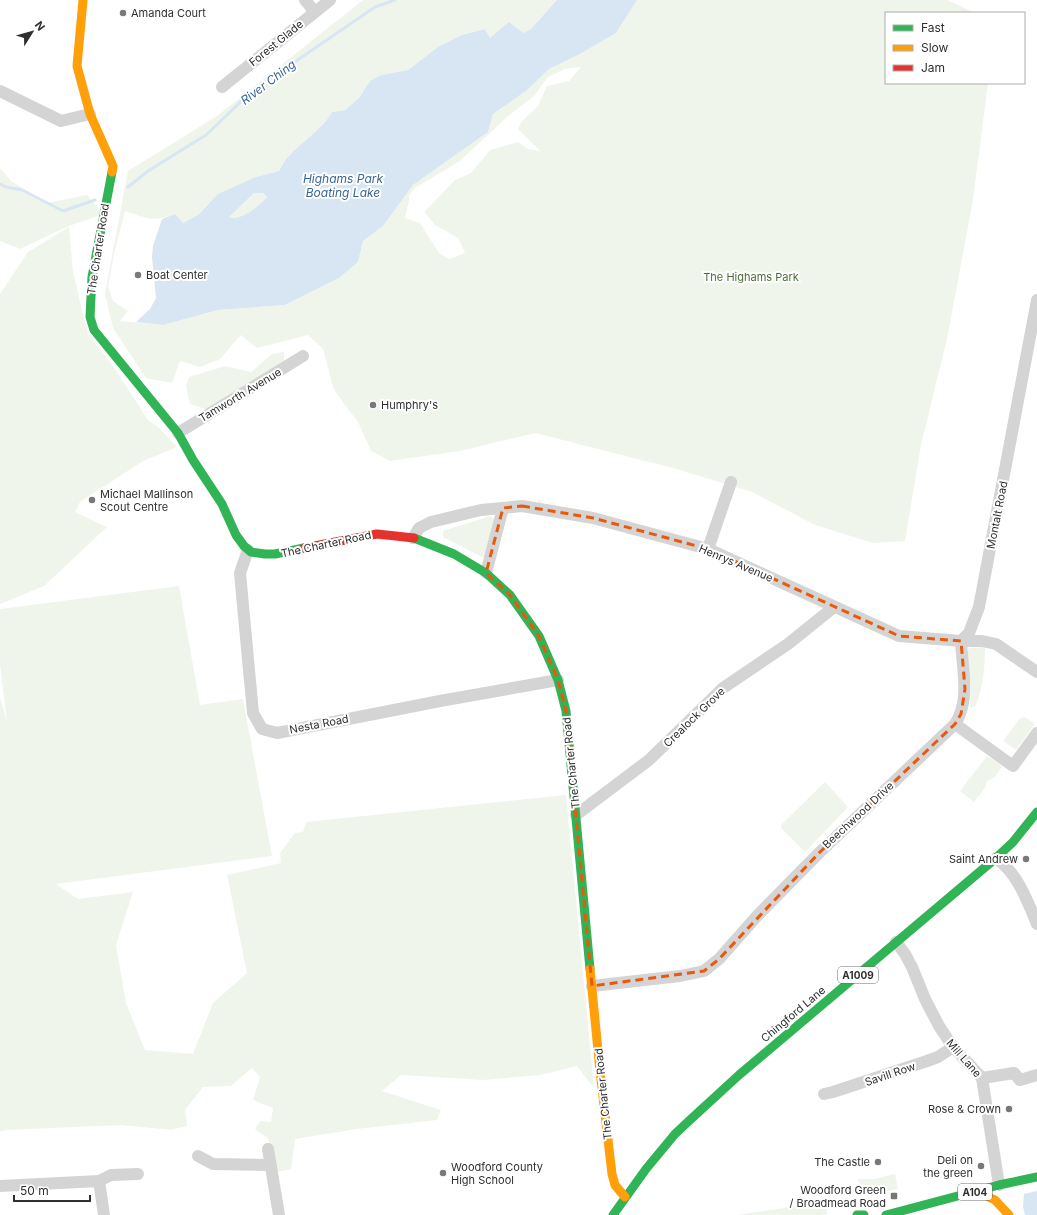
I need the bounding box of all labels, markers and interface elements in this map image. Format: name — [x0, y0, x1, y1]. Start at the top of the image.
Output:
place label: Amanda Court — [131, 6, 206, 20]
marker: Amanda Court — [118, 8, 128, 18]
north arrow — [12, 12, 52, 52]
legend — [885, 12, 1025, 84]
street label: Forest Glade — [246, 17, 306, 69]
text: N — [32, 18, 48, 34]
text: Fast — [921, 20, 945, 35]
text: Slow — [921, 40, 949, 55]
water label: River Ching — [237, 56, 299, 108]
text: Jam — [921, 60, 945, 75]
water label: Highams Park Boating Lake — [303, 171, 383, 200]
street label: The Charter Road — [84, 203, 112, 295]
place label: Boat Center — [146, 268, 208, 282]
marker: Boat Center — [133, 270, 143, 280]
park label: The Highams Park — [703, 270, 799, 284]
street label: Tamworth Avenue — [196, 365, 284, 425]
place label: Humphry's — [381, 398, 438, 412]
marker: Humphry's — [368, 400, 378, 410]
street label: Montalt Road — [984, 480, 1010, 550]
place label: Michael Mallinson Scout Centre — [100, 487, 193, 514]
marker: Michael Mallinson Scout Centre — [87, 495, 97, 505]
street label: The Charter Road — [280, 528, 372, 560]
street label: Henrys Avenue — [697, 541, 775, 585]
street label: Crealock Grove — [660, 684, 728, 750]
street label: Nesta Road — [288, 711, 350, 737]
street label: The Charter Road — [559, 717, 583, 809]
street label: Beechwood Drive — [820, 779, 896, 851]
place label: Saint Andrew — [949, 852, 1018, 866]
marker: Saint Andrew — [1021, 854, 1031, 864]
road number: A1009 — [838, 967, 878, 983]
street label: Chingford Lane — [758, 983, 828, 1045]
street label: Mill Lane — [944, 1036, 984, 1080]
street label: The Charter Road — [591, 1048, 615, 1140]
street label: Savill Row — [863, 1059, 917, 1089]
place label: Rose & Crown — [928, 1102, 1001, 1116]
marker: Rose & Crown — [1004, 1104, 1014, 1114]
place label: Deli on the green — [923, 1153, 973, 1180]
place label: The Castle — [814, 1155, 870, 1169]
marker: The Castle — [873, 1157, 883, 1167]
place label: Woodford County High School — [451, 1160, 543, 1187]
marker: Deli on the green — [976, 1161, 986, 1171]
marker: Woodford County High School — [438, 1168, 448, 1178]
scale bar — [14, 1177, 90, 1203]
text: 50 m — [20, 1183, 49, 1198]
place label: Woodford Green / Broadmead Road — [789, 1183, 886, 1210]
road number: A104 — [958, 1184, 992, 1200]
marker: Woodford Green / Broadmead Road — [889, 1191, 899, 1201]

